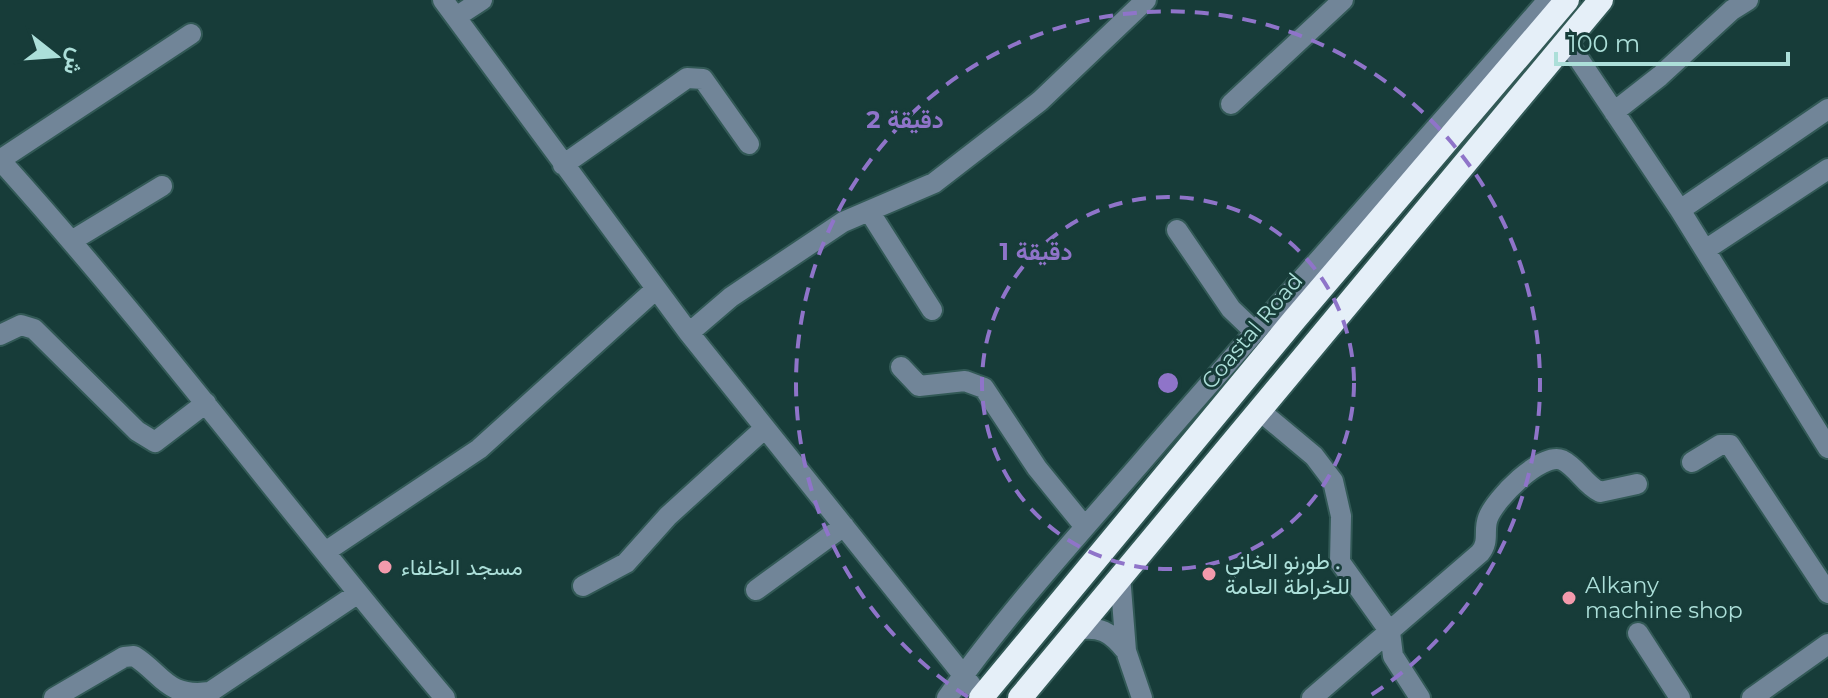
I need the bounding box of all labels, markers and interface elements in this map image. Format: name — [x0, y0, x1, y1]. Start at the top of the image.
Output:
north arrow — [16, 16, 96, 96]
scale bar — [1556, 16, 1788, 66]
text: 100 m — [1568, 29, 1640, 58]
text: ش — [58, 45, 91, 78]
text: 2 دقيقة — [866, 105, 944, 134]
text: 1 دقيقة — [1000, 237, 1072, 266]
street label: Coastal Road — [1196, 267, 1308, 395]
centre of rings — [1154, 369, 1182, 397]
place label: طورنو الخاني . للخراطة العامة — [1225, 548, 1350, 600]
place label: مسجد الخلفاء — [401, 554, 523, 581]
marker: مسجد الخلفاء — [376, 558, 394, 576]
marker: طورنو الخاني . للخراطة العامة — [1200, 565, 1218, 583]
place label: Alkany machine shop — [1585, 572, 1743, 624]
marker: Alkany machine shop — [1560, 589, 1578, 607]

